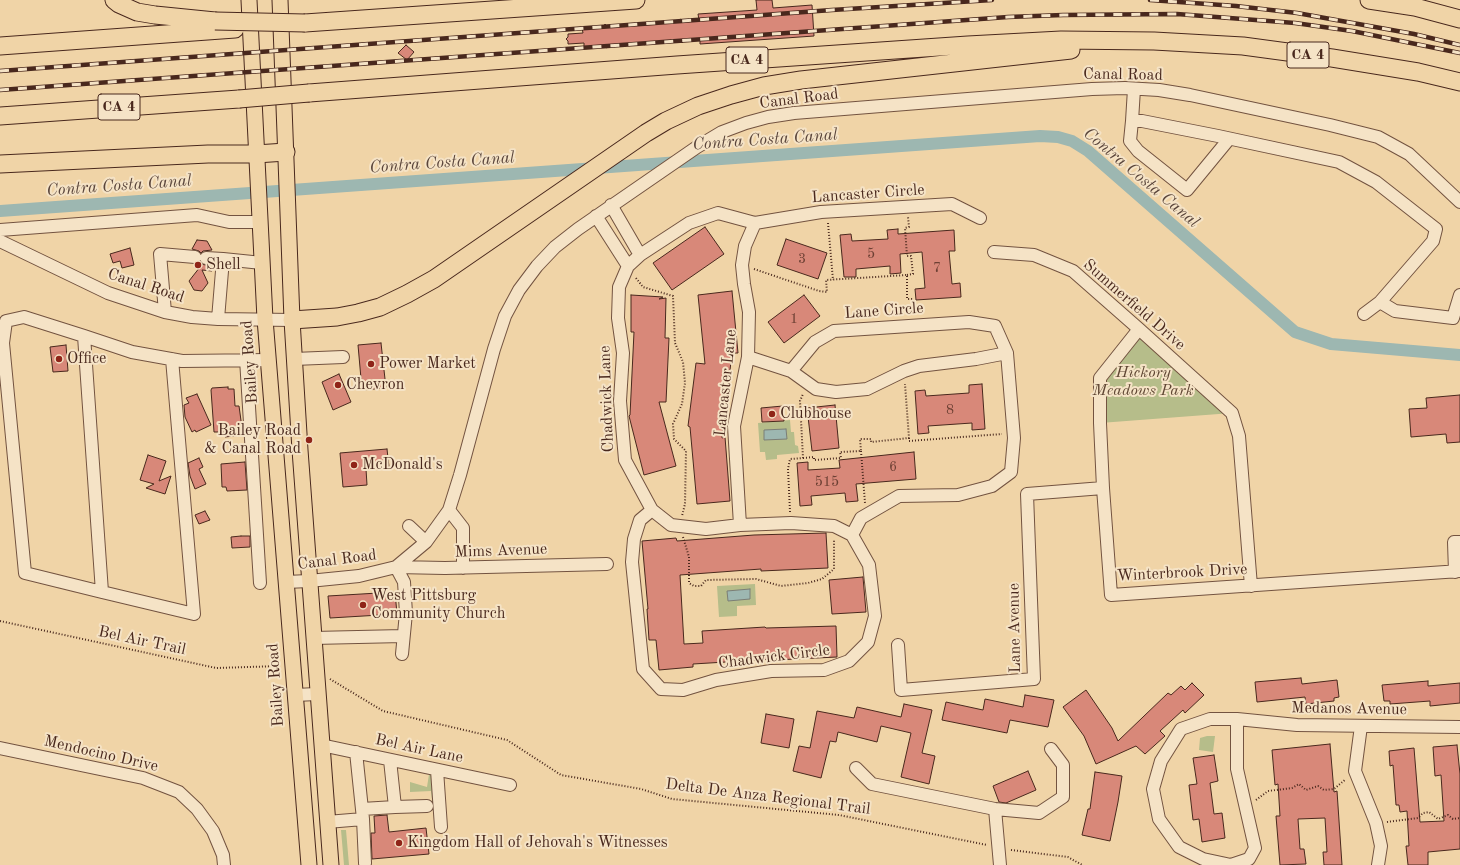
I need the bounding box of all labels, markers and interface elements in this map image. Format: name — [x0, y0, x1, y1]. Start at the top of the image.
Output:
road number: CA 4 — [1287, 42, 1329, 68]
road number: CA 4 — [726, 47, 768, 73]
street label: Canal Road — [1083, 65, 1163, 85]
street label: Canal Road — [758, 85, 840, 113]
road number: CA 4 — [98, 94, 140, 120]
water label: Contra Costa Canal — [1079, 123, 1203, 233]
water label: Contra Costa Canal — [692, 125, 838, 155]
water label: Contra Costa Canal — [369, 148, 515, 178]
water label: Contra Costa Canal — [46, 171, 192, 201]
street label: Lancaster Circle — [811, 180, 925, 208]
house number: 5 — [867, 246, 875, 262]
house number: 3 — [798, 251, 806, 267]
place label: Shell — [206, 255, 241, 275]
street label: Summerfield Drive — [1079, 255, 1189, 355]
marker: Shell — [193, 260, 203, 270]
house number: 7 — [933, 260, 941, 276]
street label: Canal Road — [105, 265, 187, 307]
street label: Lane Circle — [844, 299, 924, 323]
house number: 1 — [790, 311, 798, 327]
street label: Bailey Road — [238, 320, 262, 404]
street label: Lancaster Lane — [711, 328, 741, 438]
street label: Chadwick Lane — [596, 345, 618, 453]
place label: Office — [67, 349, 106, 369]
marker: Office — [54, 354, 64, 364]
place label: Power Market — [379, 354, 476, 374]
marker: Power Market — [366, 359, 376, 369]
park label: Hickory Meadows Park — [1092, 363, 1194, 401]
place label: Chevron — [346, 375, 404, 395]
marker: Chevron — [333, 380, 343, 390]
house number: 8 — [946, 402, 954, 418]
place label: Clubhouse — [780, 404, 851, 424]
marker: Clubhouse — [767, 409, 777, 419]
place label: Bailey Road & Canal Road — [204, 421, 301, 459]
marker: Bailey Road & Canal Road — [304, 435, 314, 445]
place label: McDonald's — [362, 455, 443, 475]
house number: 6 — [889, 459, 897, 475]
marker: McDonald's — [349, 460, 359, 470]
house number: 515 — [815, 474, 839, 490]
street label: Mims Avenue — [454, 540, 548, 562]
street label: Canal Road — [296, 546, 378, 574]
street label: Winterbrook Drive — [1116, 560, 1248, 586]
street label: Lane Avenue — [1005, 583, 1025, 673]
place label: West Pittsburg Community Church — [371, 586, 505, 624]
marker: West Pittsburg Community Church — [358, 600, 368, 610]
street label: Bel Air Trail — [96, 622, 188, 660]
street label: Chadwick Circle — [717, 641, 831, 673]
street label: Bailey Road — [264, 643, 288, 727]
street label: Medanos Avenue — [1291, 698, 1407, 720]
street label: Bel Air Lane — [373, 730, 465, 768]
street label: Mendocino Drive — [42, 732, 160, 776]
street label: Delta De Anza Regional Trail — [664, 775, 872, 819]
place label: Kingdom Hall of Jehovah's Witnesses — [407, 833, 668, 853]
marker: Kingdom Hall of Jehovah's Witnesses — [394, 838, 404, 848]

